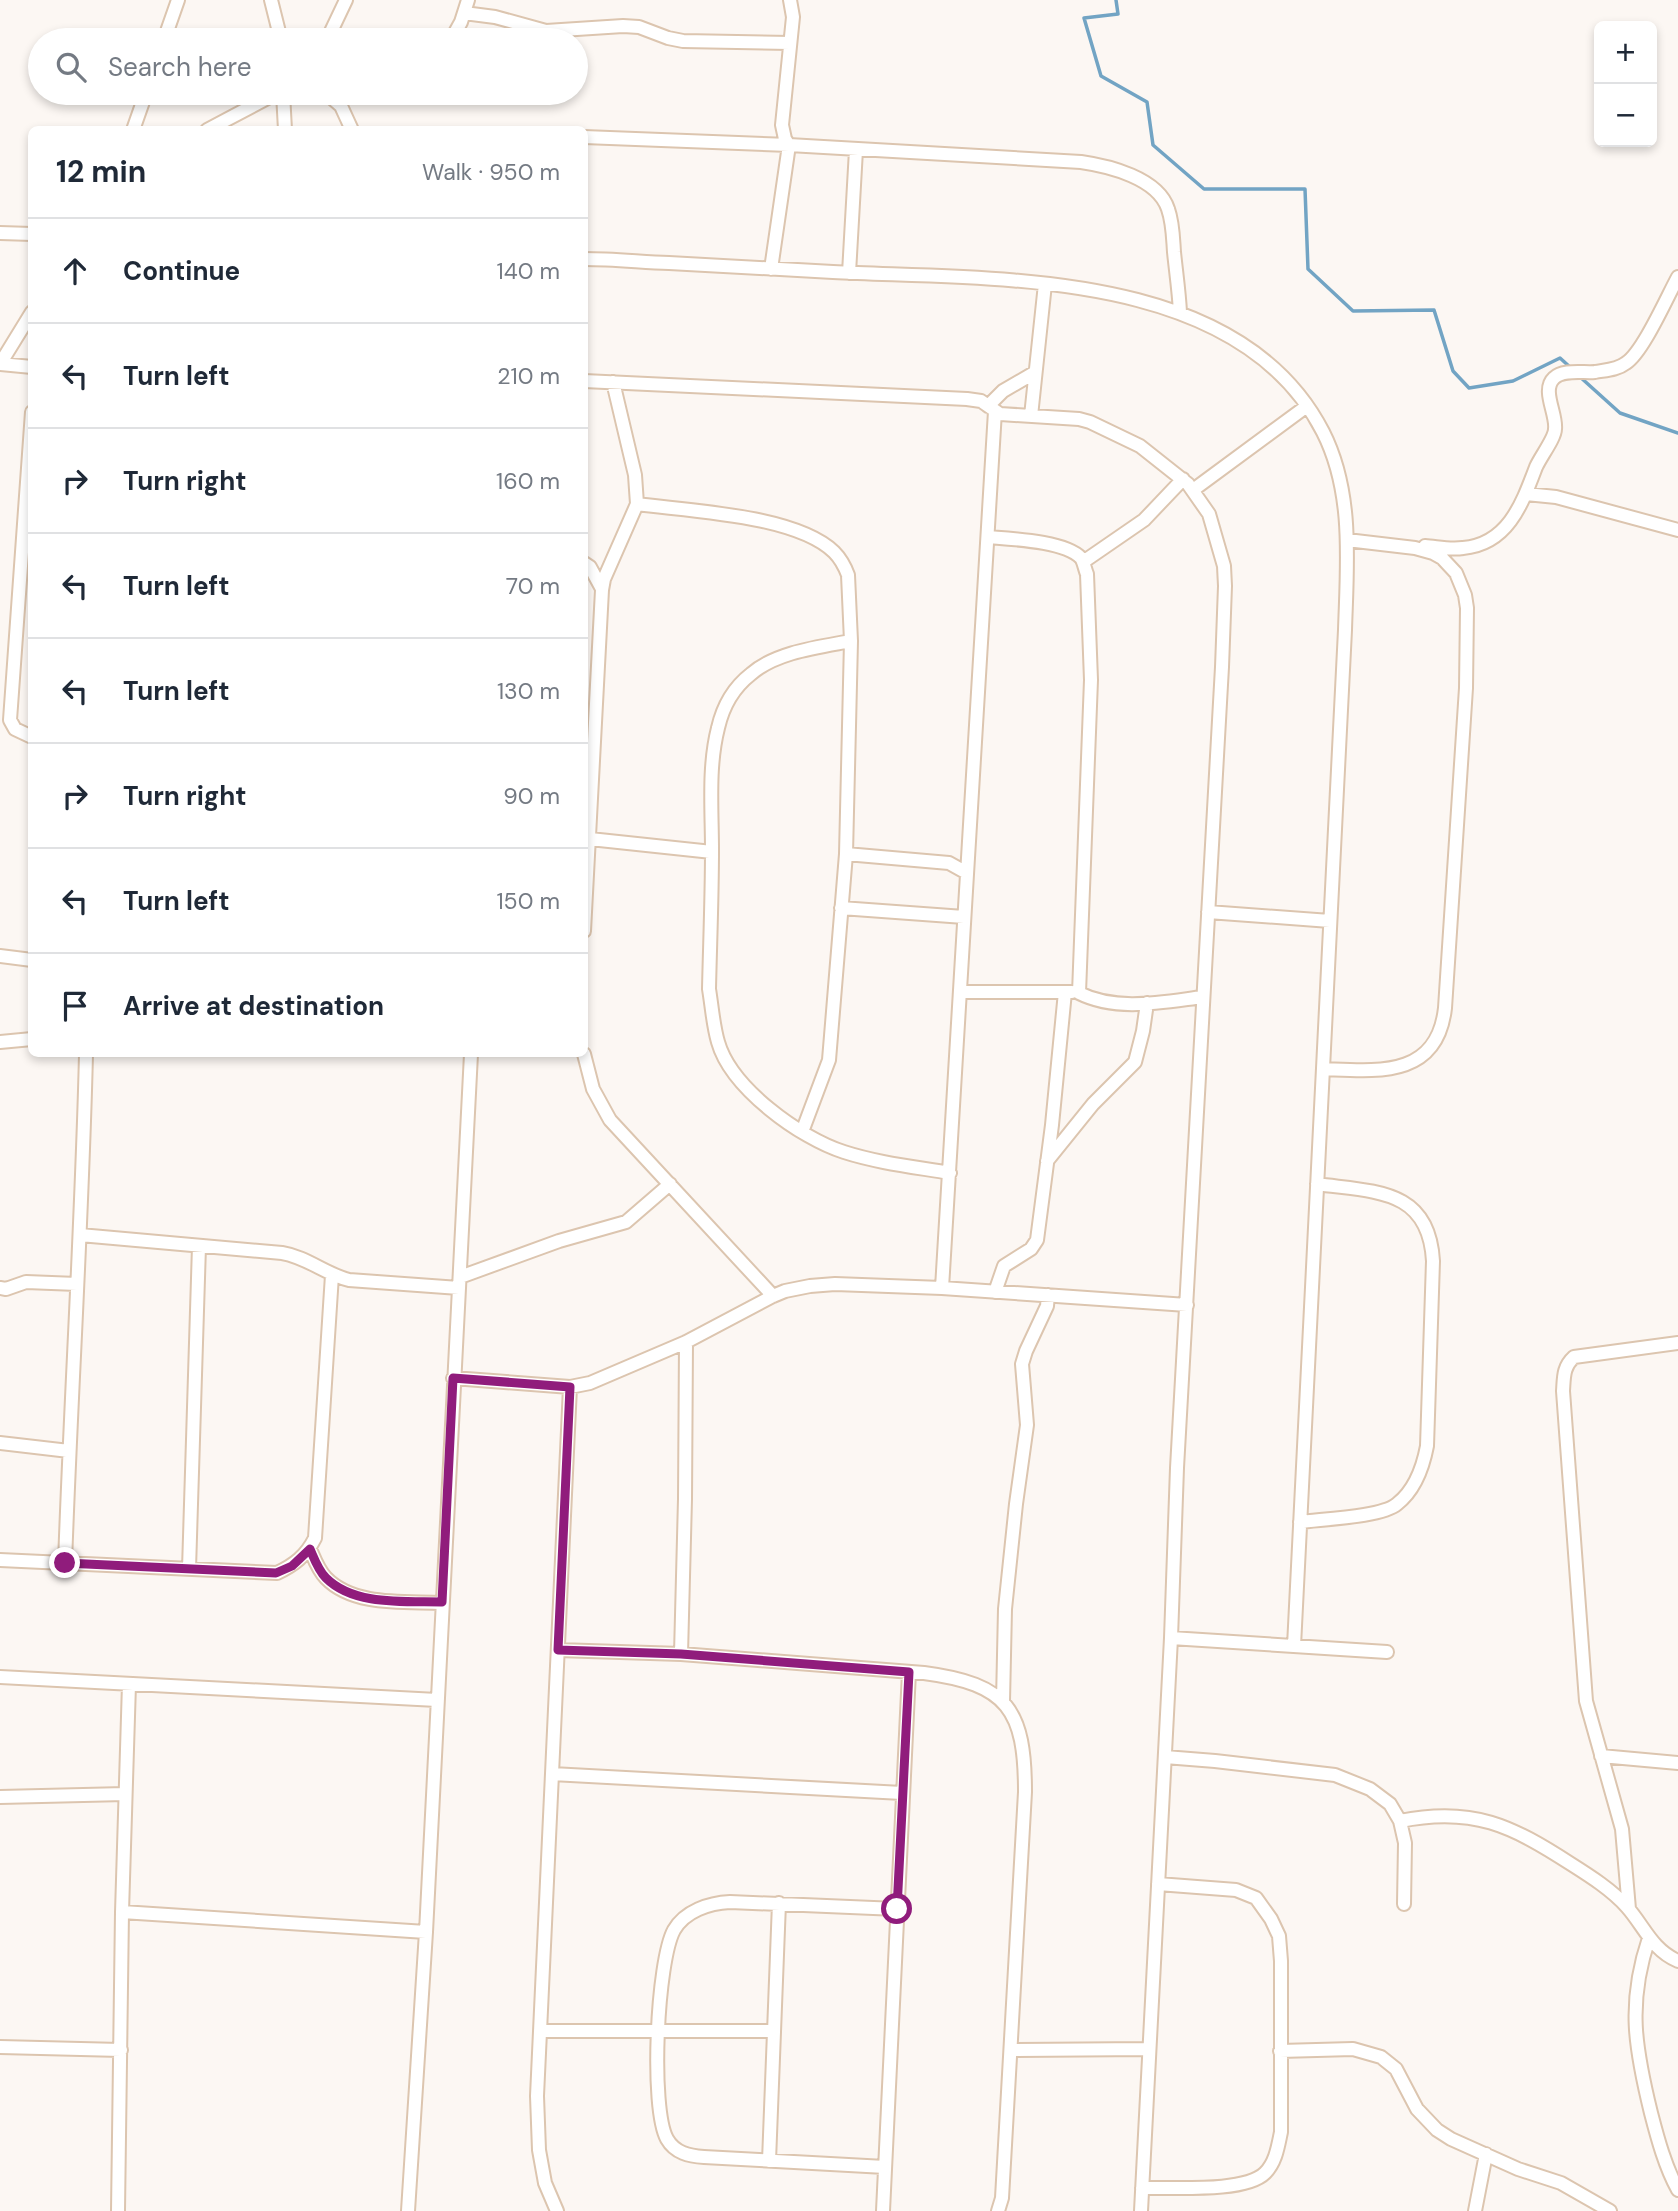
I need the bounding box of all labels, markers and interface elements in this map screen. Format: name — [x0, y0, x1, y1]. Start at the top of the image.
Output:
map controls — [1594, 21, 1657, 147]
button: + — [1594, 21, 1657, 84]
search box — [28, 28, 588, 105]
icon: search — [52, 48, 90, 86]
text: Search here — [108, 50, 251, 84]
button: − — [1594, 84, 1657, 147]
text: 12 min — [56, 152, 146, 191]
text: Walk · 950 m — [422, 157, 560, 187]
icon: ahead — [56, 252, 94, 290]
text: Continue — [123, 254, 240, 288]
text: 140 m — [497, 256, 560, 286]
icon: left — [56, 357, 94, 395]
text: Turn left — [123, 359, 230, 393]
text: 210 m — [497, 361, 560, 391]
icon: right — [56, 462, 94, 500]
text: Turn right — [123, 464, 247, 498]
text: 160 m — [496, 466, 560, 496]
icon: left — [56, 567, 94, 605]
text: Turn left — [123, 569, 230, 603]
text: 70 m — [506, 571, 560, 601]
icon: left — [56, 672, 94, 710]
text: Turn left — [123, 674, 230, 708]
text: 130 m — [497, 676, 560, 706]
icon: right — [56, 777, 94, 815]
text: Turn right — [123, 779, 247, 813]
text: 90 m — [503, 781, 560, 811]
icon: left — [56, 882, 94, 920]
text: Turn left — [123, 884, 230, 918]
text: 150 m — [496, 886, 560, 916]
icon: arrive — [56, 987, 94, 1025]
text: Arrive at destination — [123, 989, 384, 1023]
route end — [49, 1547, 80, 1578]
route start — [881, 1893, 912, 1924]

